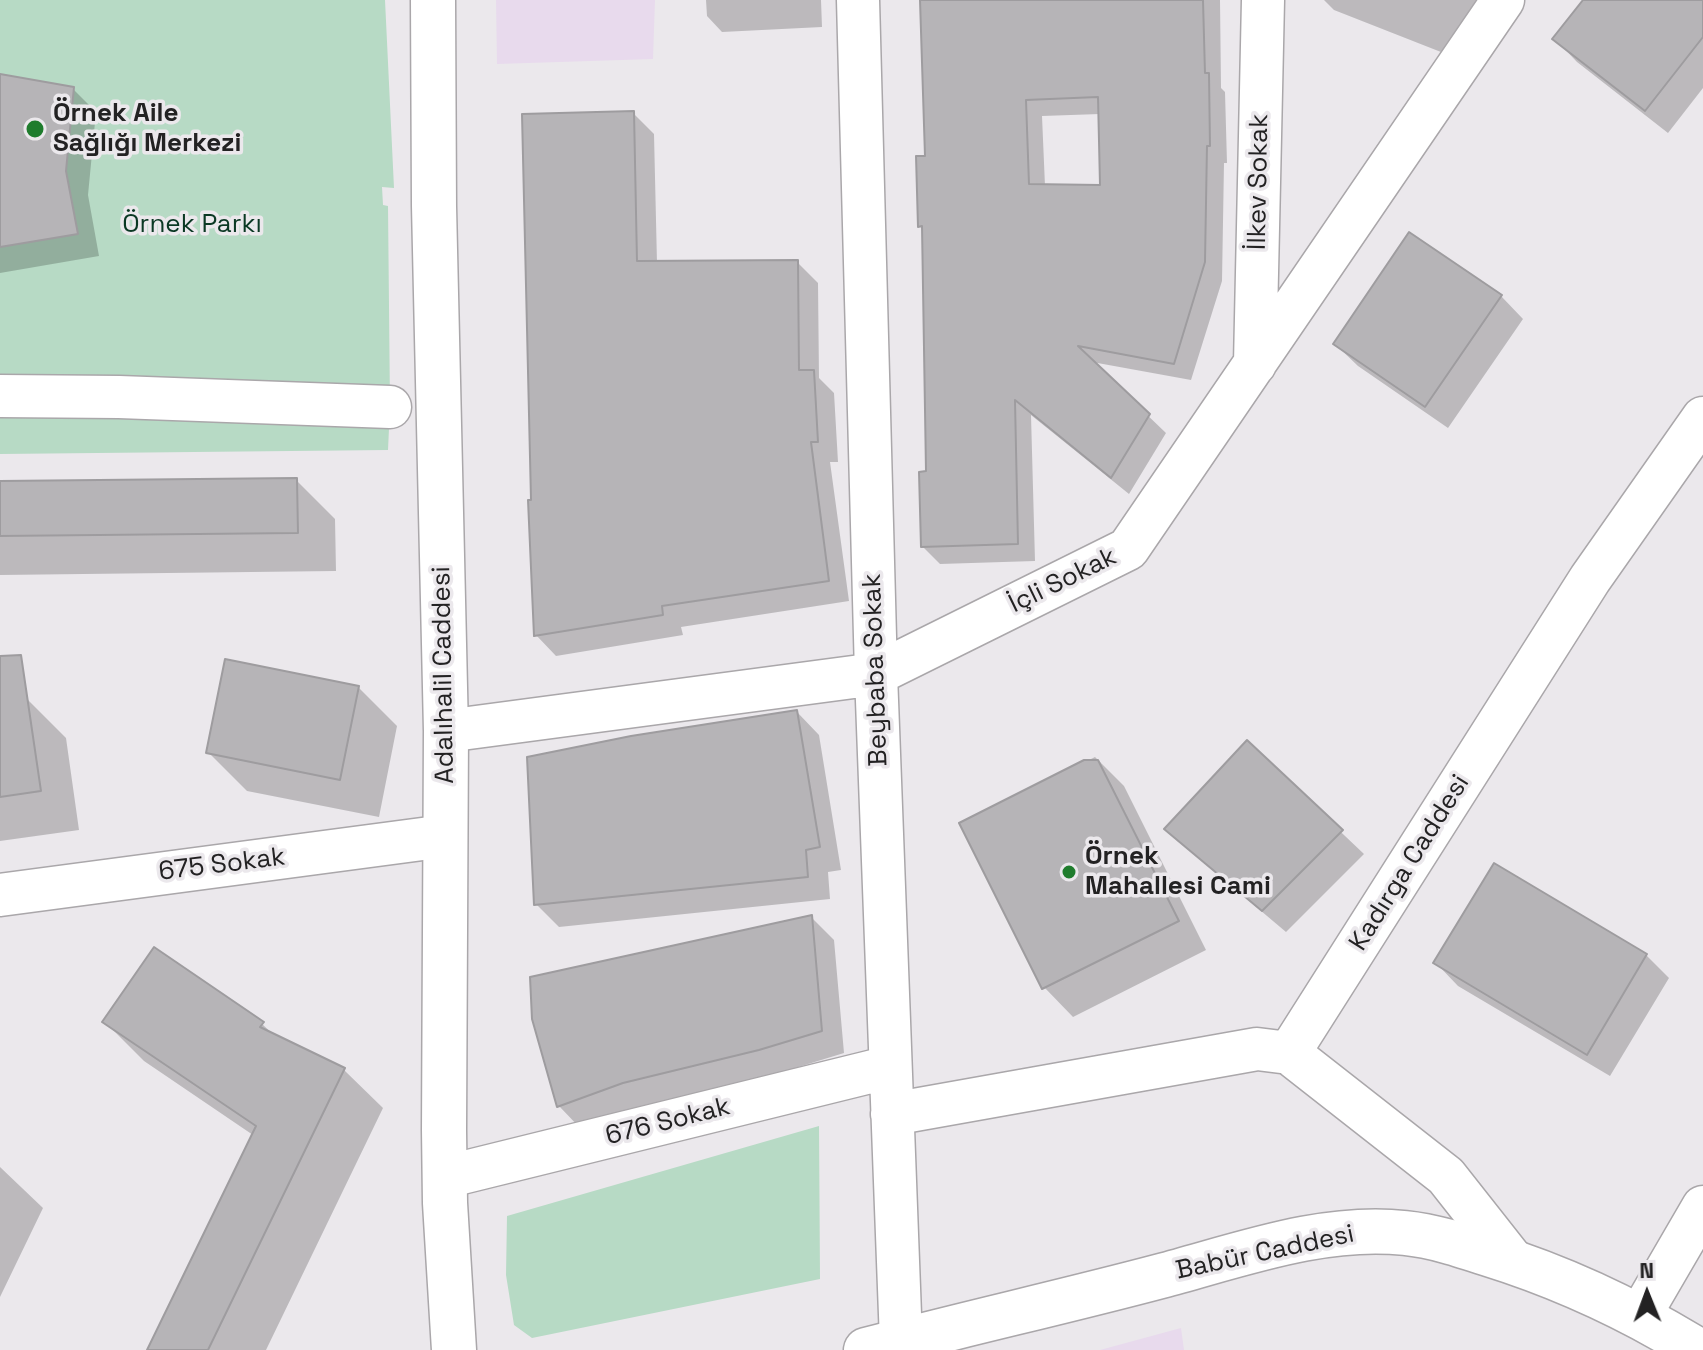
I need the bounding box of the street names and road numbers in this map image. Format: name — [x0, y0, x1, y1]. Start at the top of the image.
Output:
street label: İlkev Sokak — [1242, 114, 1276, 250]
street label: İçli Sokak — [1004, 542, 1122, 620]
street label: Adalıhalil Caddesi — [427, 566, 461, 784]
street label: Beybaba Sokak — [857, 573, 895, 767]
street label: Kadırga Caddesi — [1343, 769, 1477, 957]
street label: 675 Sokak — [157, 842, 287, 888]
street label: 676 Sokak — [603, 1091, 733, 1153]
street label: Babür Caddesi — [1173, 1219, 1357, 1287]

